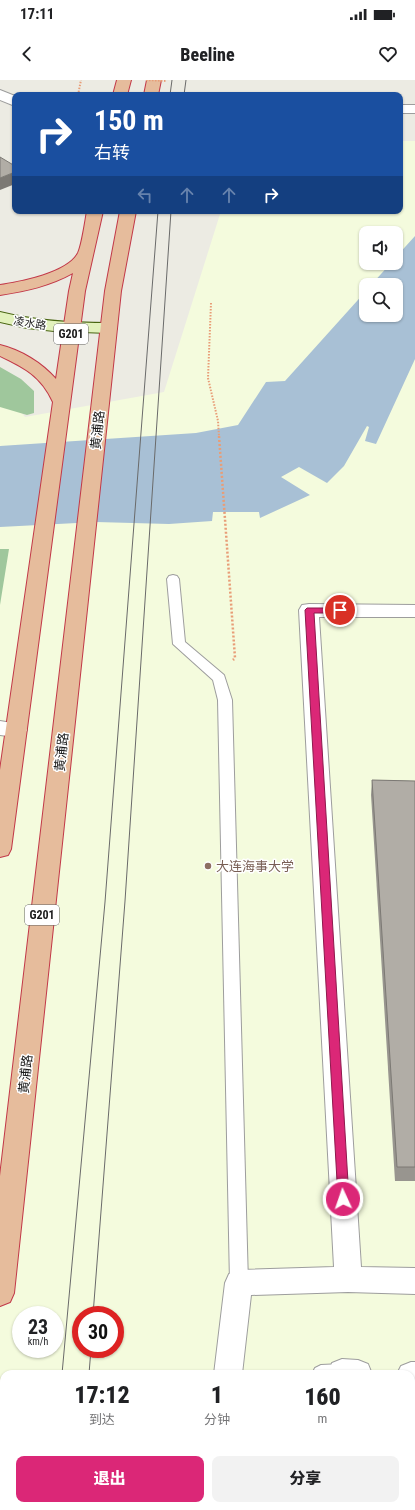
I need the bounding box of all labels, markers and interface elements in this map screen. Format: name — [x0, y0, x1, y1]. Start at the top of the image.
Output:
text: 17:11 — [20, 5, 54, 23]
icon: back — [16, 43, 38, 65]
icon: heart — [377, 43, 399, 65]
text: Beeline — [180, 44, 235, 65]
text: 150 m — [94, 104, 164, 137]
icon: right — [28, 108, 80, 160]
text: 右转 — [94, 142, 130, 163]
icon: left — [134, 184, 156, 206]
icon: ahead — [176, 184, 198, 206]
icon: ahead — [218, 184, 240, 206]
icon: right — [260, 184, 282, 206]
map controls — [359, 226, 403, 322]
button: sound — [359, 226, 403, 270]
button: search — [359, 278, 403, 322]
street label: 凌水路 — [13, 314, 47, 332]
road number: G201 — [54, 324, 88, 344]
street label: 黄浦路 — [88, 410, 107, 450]
pin — [323, 593, 357, 627]
icon: arrive — [329, 599, 351, 621]
street label: 黄浦路 — [52, 732, 71, 772]
place label: 大连海事大学 — [216, 859, 294, 874]
marker: 大连海事大学 — [203, 861, 213, 871]
road number: G201 — [25, 905, 59, 925]
street label: 黄浦路 — [16, 1054, 35, 1094]
position arrow — [322, 1178, 364, 1220]
speed limit sign: 30 — [72, 1306, 124, 1358]
text: 23 — [28, 1315, 48, 1339]
text: km/h — [28, 1336, 48, 1347]
text: 17:12 — [74, 1381, 130, 1409]
text: 1 — [211, 1381, 223, 1409]
text: 160 — [304, 1383, 341, 1411]
text: m — [318, 1411, 327, 1426]
text: 到达 — [89, 1412, 115, 1427]
text: 分钟 — [204, 1412, 230, 1427]
button: 退出 — [16, 1456, 204, 1502]
button: 分享 — [212, 1456, 399, 1502]

